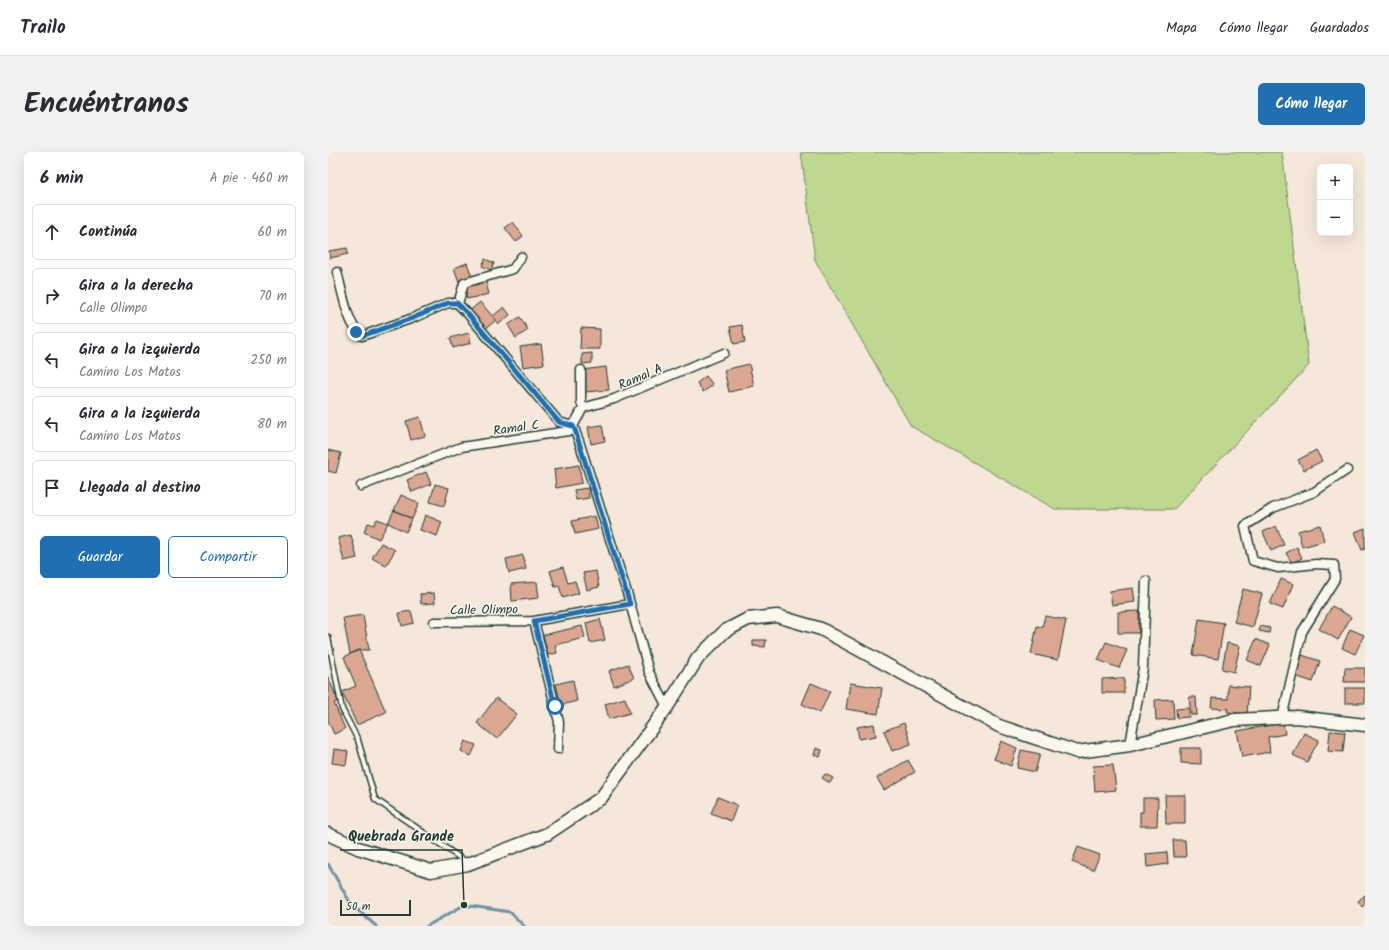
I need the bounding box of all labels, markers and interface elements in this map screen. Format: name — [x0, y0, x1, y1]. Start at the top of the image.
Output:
text: Trailo — [20, 13, 66, 43]
text: Mapa — [1166, 17, 1197, 39]
text: Cómo llegar — [1219, 17, 1288, 39]
text: Guardados — [1310, 17, 1369, 39]
text: Encuéntranos — [24, 82, 189, 127]
button: Cómo llegar — [1258, 83, 1365, 125]
map controls — [1317, 164, 1353, 236]
button: + — [1317, 164, 1353, 200]
text: 6 min — [40, 165, 84, 192]
text: A pie · 460 m — [210, 168, 288, 189]
button: − — [1317, 200, 1353, 236]
text: Continúa — [79, 220, 137, 244]
icon: ahead — [41, 221, 63, 243]
text: 60 m — [258, 222, 287, 243]
text: Gira a la derecha — [79, 274, 193, 298]
icon: right — [41, 285, 63, 307]
text: 70 m — [259, 286, 287, 307]
text: Calle Olimpo — [79, 298, 147, 319]
route end — [347, 323, 365, 341]
text: Gira a la izquierda — [79, 338, 200, 362]
icon: left — [41, 349, 63, 371]
text: 250 m — [250, 350, 287, 371]
street label: Ramal A — [615, 359, 666, 396]
text: Camino Los Matos — [79, 362, 181, 383]
text: Gira a la izquierda — [79, 402, 200, 426]
icon: left — [41, 413, 63, 435]
text: 80 m — [257, 414, 287, 435]
street label: Ramal C — [492, 415, 541, 442]
text: Camino Los Matos — [79, 426, 181, 447]
text: Llegada al destino — [79, 476, 201, 500]
icon: arrive — [41, 477, 63, 499]
button: Guardar — [40, 536, 160, 578]
button: Compartir — [168, 536, 288, 578]
street label: Calle Olimpo — [450, 599, 518, 622]
route start — [546, 697, 564, 715]
callout: Quebrada Grande — [340, 824, 462, 850]
text: Quebrada Grande — [348, 826, 454, 848]
scale bar — [340, 898, 411, 917]
text: 50 m — [346, 898, 371, 916]

